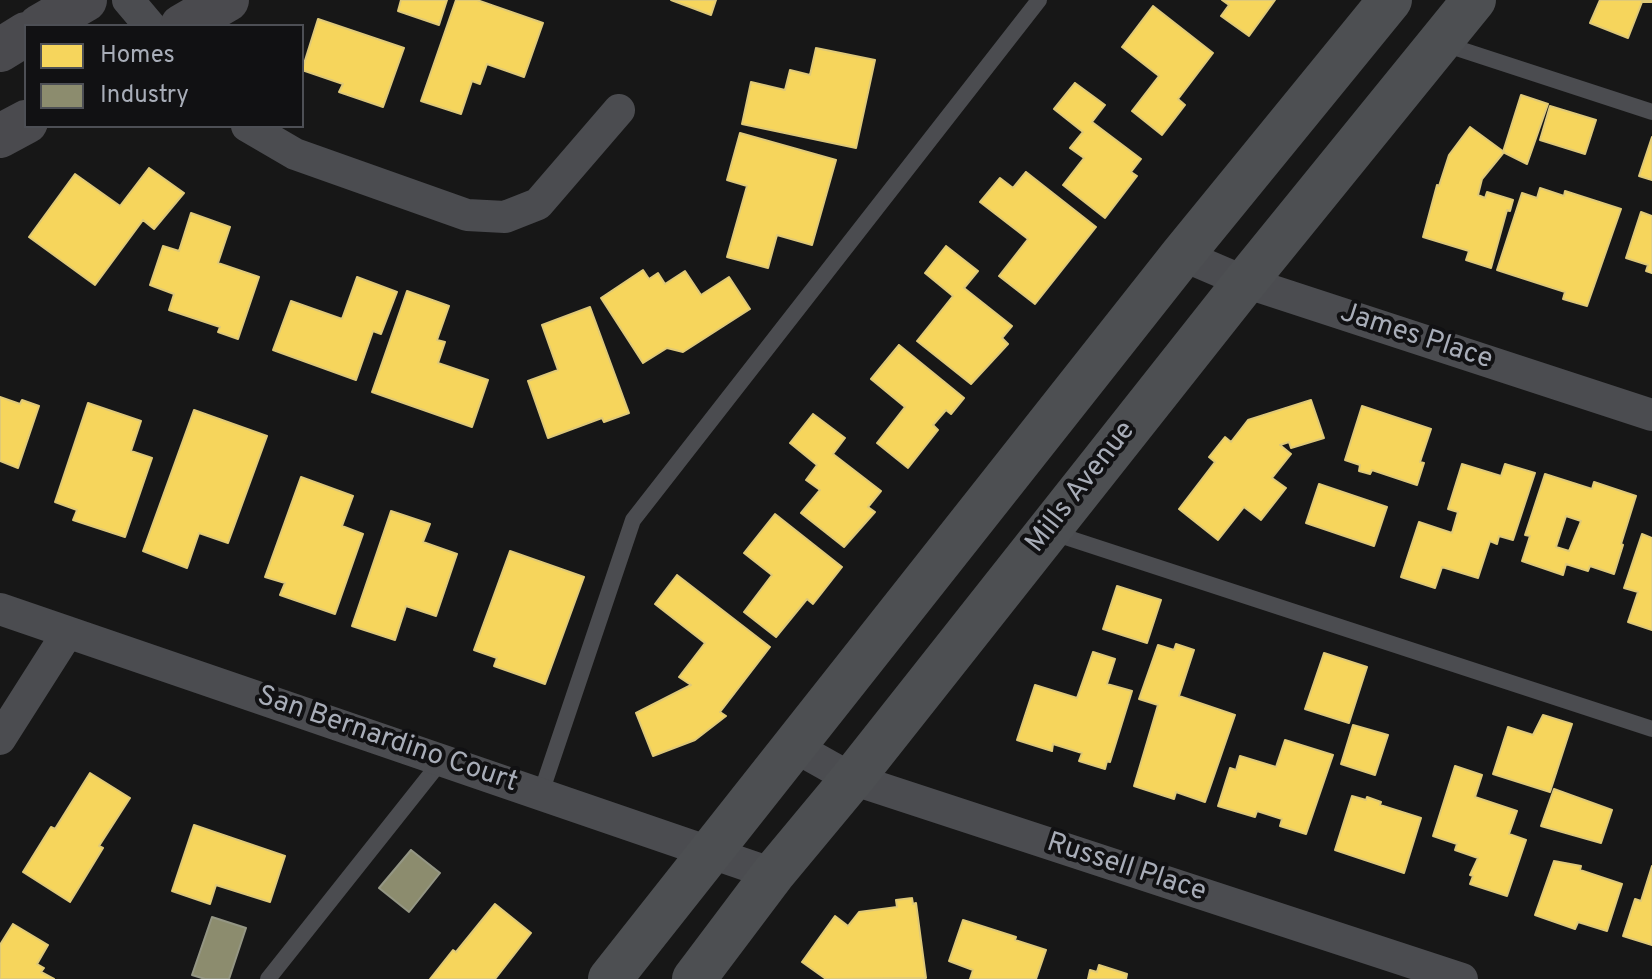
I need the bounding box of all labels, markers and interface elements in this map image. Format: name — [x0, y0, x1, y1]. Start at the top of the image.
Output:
legend — [24, 24, 304, 128]
text: Homes — [100, 41, 175, 71]
text: Industry — [100, 81, 189, 111]
street label: James Place — [1335, 298, 1497, 378]
street label: Mills Avenue — [1020, 416, 1144, 560]
street label: San Bernardino Court — [252, 681, 522, 801]
street label: Russell Place — [1042, 827, 1210, 911]

